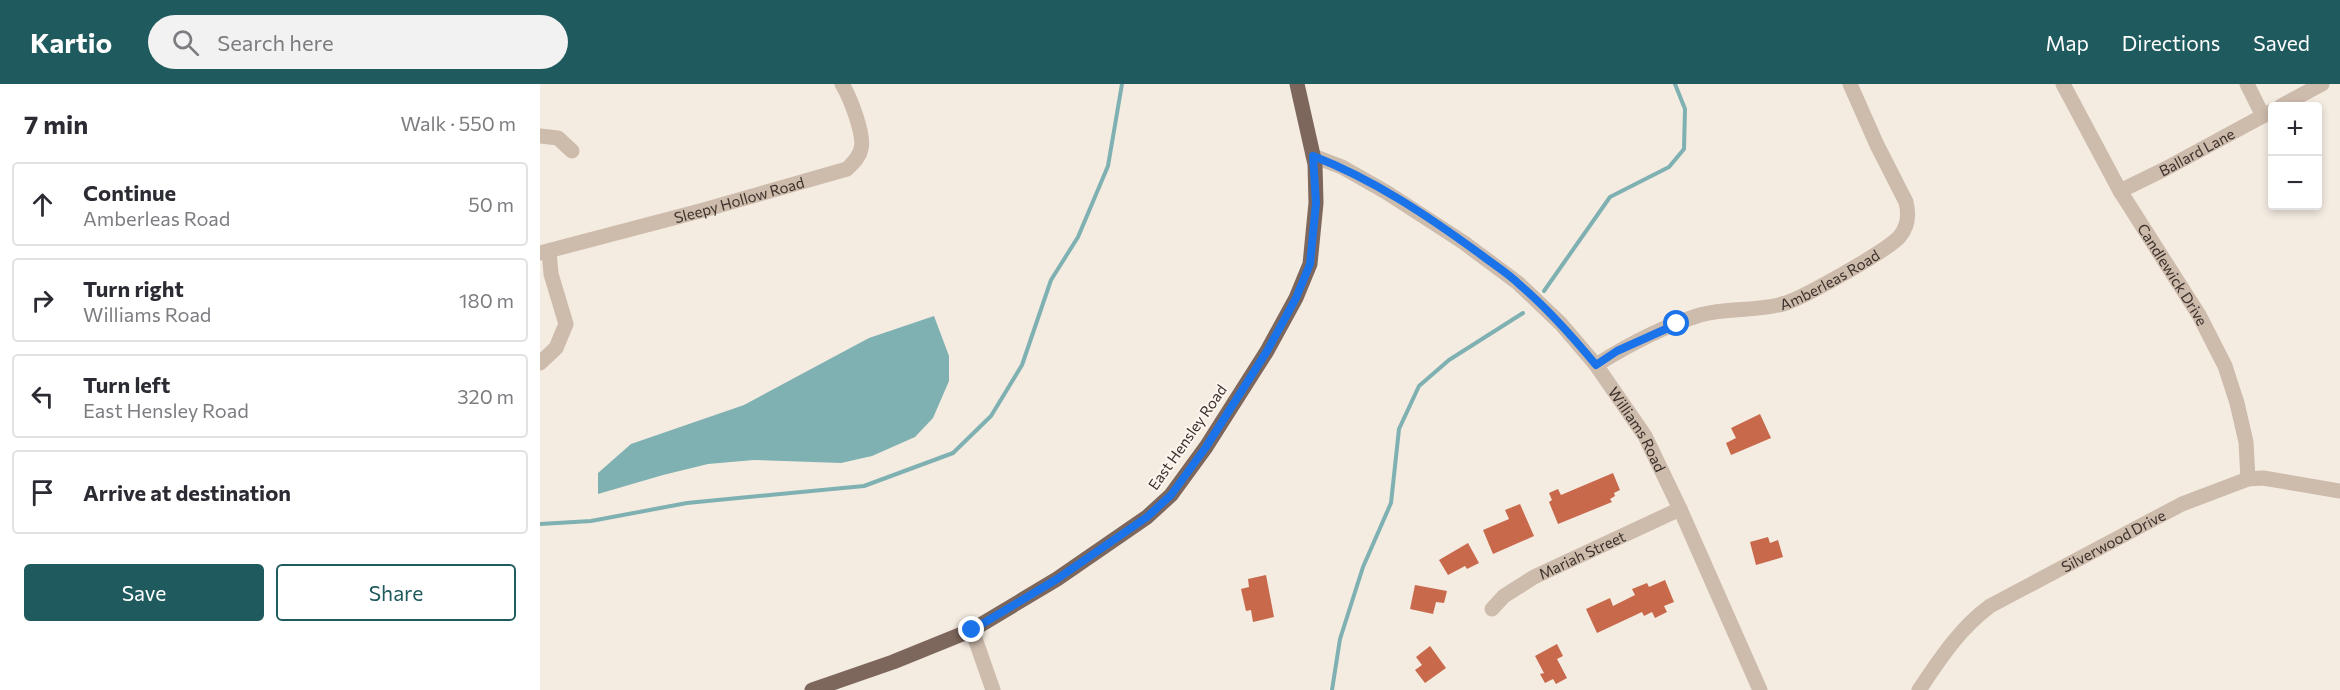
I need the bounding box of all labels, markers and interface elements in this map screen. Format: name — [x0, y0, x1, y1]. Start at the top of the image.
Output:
search box — [148, 15, 568, 69]
text: Kartio — [30, 25, 112, 59]
icon: search — [169, 26, 202, 59]
text: Search here — [217, 29, 334, 56]
text: Map — [2046, 30, 2089, 55]
text: Directions — [2122, 30, 2220, 55]
text: Saved — [2253, 30, 2310, 55]
map controls — [2268, 102, 2322, 210]
button: + — [2268, 102, 2322, 156]
text: 7 min — [24, 108, 88, 139]
text: Walk · 550 m — [401, 111, 516, 135]
street label: Ballard Lane — [2156, 124, 2238, 180]
button: − — [2268, 156, 2322, 210]
street label: Sleepy Hollow Road — [672, 173, 806, 226]
text: Continue — [83, 179, 176, 206]
icon: ahead — [26, 188, 59, 221]
text: 50 m — [468, 192, 514, 216]
text: Amberleas Road — [83, 206, 230, 230]
street label: Candlewick Drive — [2134, 220, 2212, 329]
street label: Amberleas Road — [1778, 245, 1883, 313]
text: Turn right — [83, 275, 184, 302]
icon: right — [26, 284, 59, 317]
text: 180 m — [459, 288, 514, 312]
text: Williams Road — [83, 302, 211, 326]
route start — [1663, 310, 1689, 336]
text: Turn left — [83, 371, 170, 398]
icon: left — [26, 380, 59, 413]
street label: East Hensley Road — [1144, 381, 1230, 493]
street label: Williams Road — [1605, 383, 1670, 475]
text: 320 m — [457, 384, 514, 408]
text: East Hensley Road — [83, 398, 249, 422]
icon: arrive — [26, 476, 59, 509]
text: Arrive at destination — [83, 479, 291, 506]
street label: Silverwood Drive — [2058, 506, 2168, 576]
street label: Mariah Street — [1536, 527, 1628, 583]
button: Save — [24, 564, 264, 621]
button: Share — [276, 564, 516, 621]
route end — [958, 616, 984, 642]

